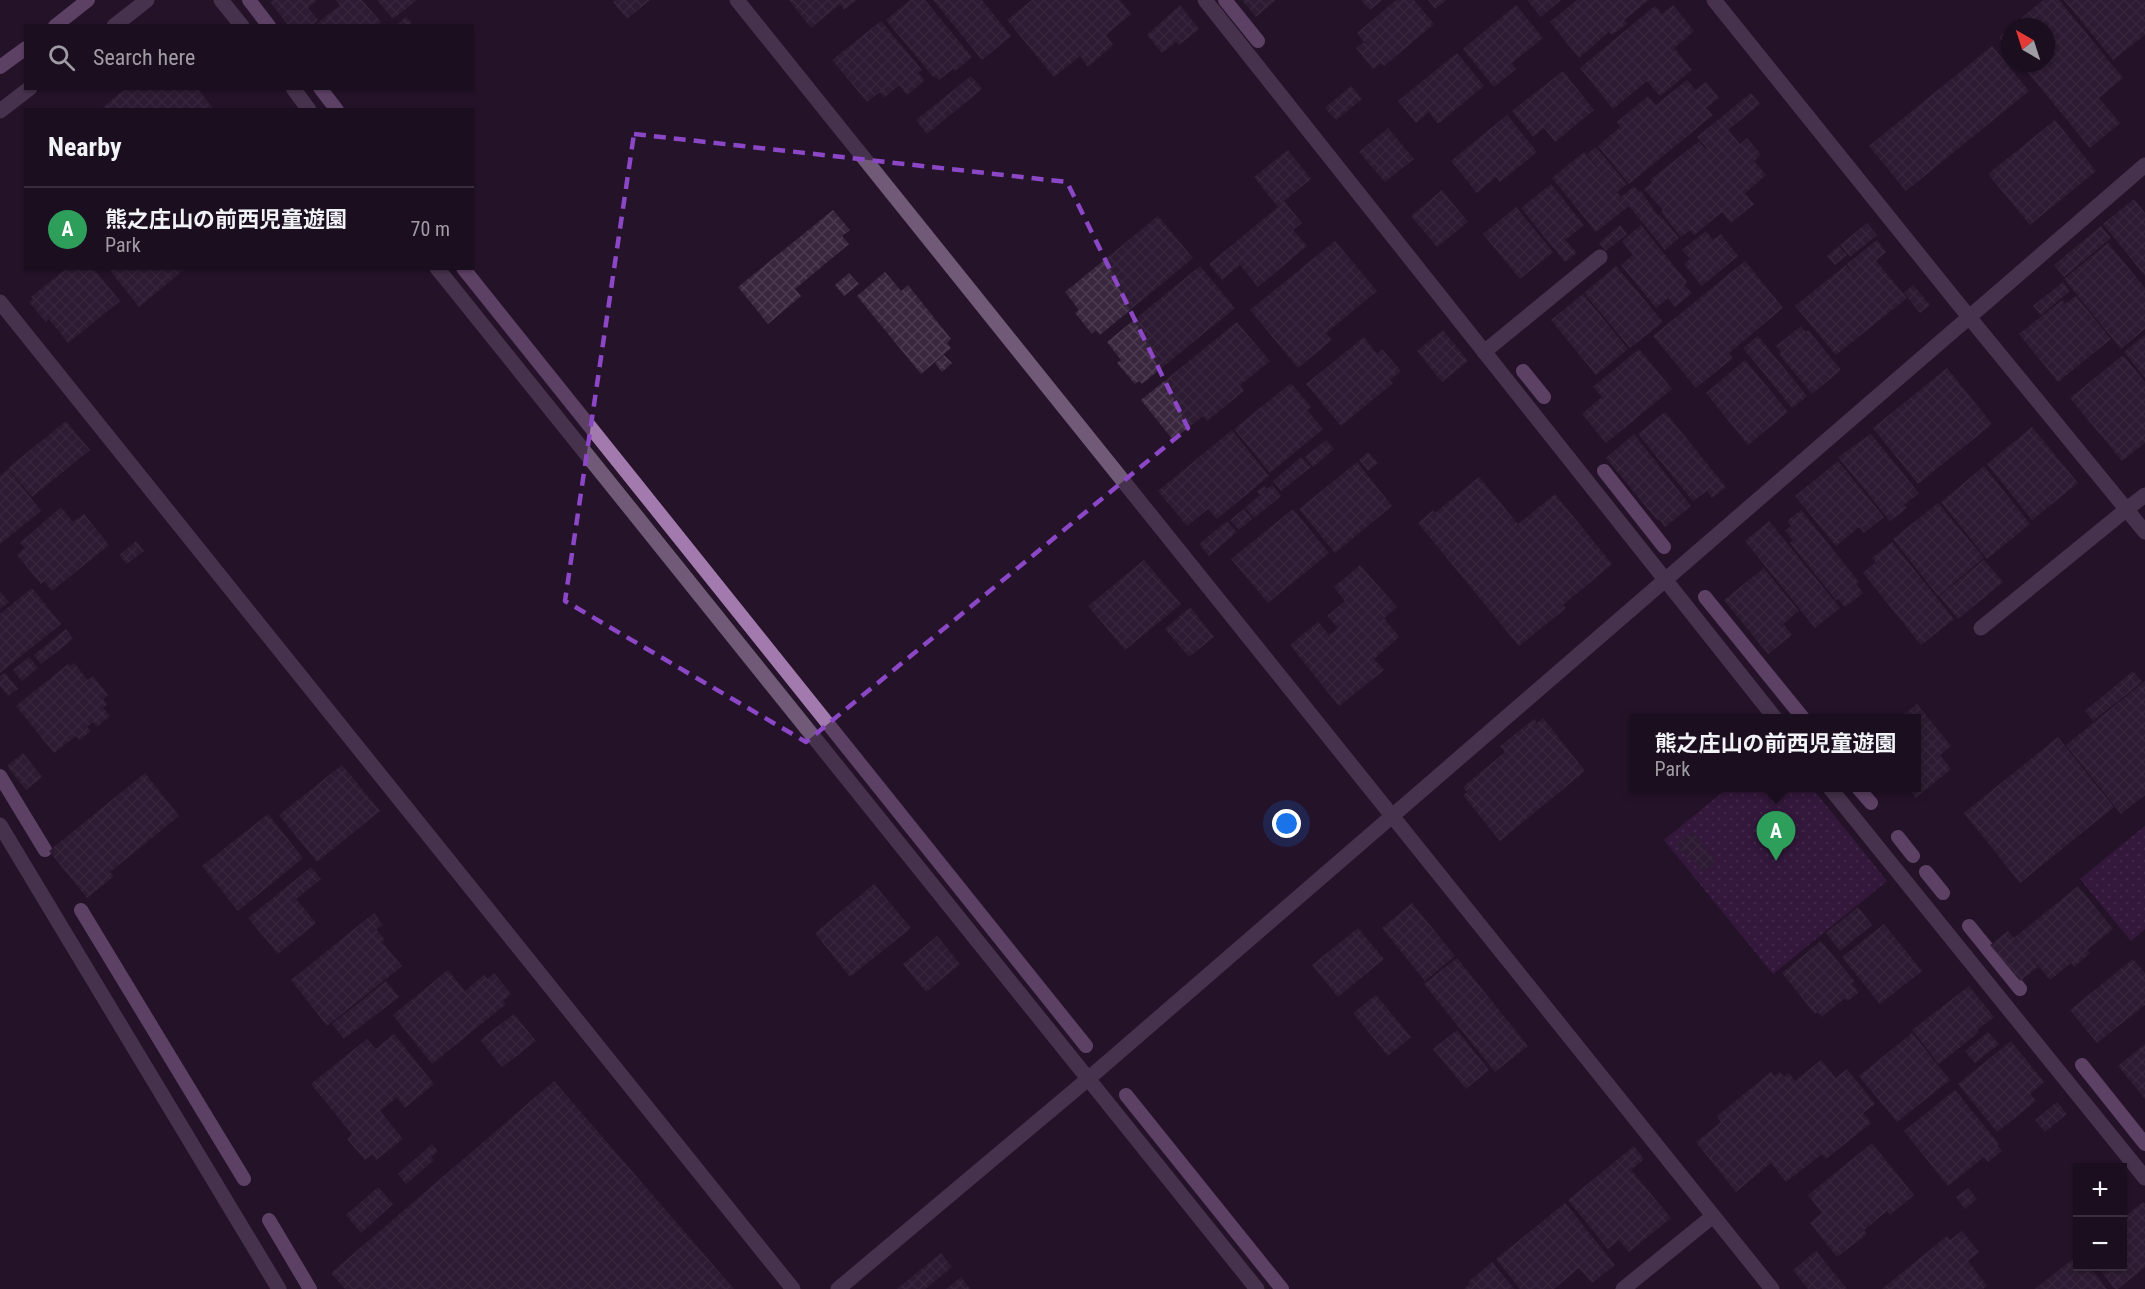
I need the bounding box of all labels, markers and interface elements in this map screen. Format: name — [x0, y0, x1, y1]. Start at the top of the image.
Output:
north arrow — [2001, 18, 2055, 72]
search box — [24, 24, 474, 90]
icon: search — [45, 41, 78, 74]
text: Search here — [93, 45, 195, 70]
text: Nearby — [48, 132, 122, 162]
text: 熊之庄山の前西児童遊園 — [105, 207, 347, 232]
text: A — [62, 217, 73, 241]
text: 70 m — [411, 217, 450, 241]
text: Park — [105, 233, 141, 257]
popup — [1630, 714, 1921, 792]
text: 熊之庄山の前西児童遊園 — [1654, 731, 1897, 756]
text: Park — [1654, 757, 1690, 781]
your location — [1272, 809, 1301, 838]
pin: A — [1756, 812, 1796, 861]
map controls — [2073, 1163, 2127, 1271]
button: + — [2073, 1163, 2127, 1217]
button: − — [2073, 1217, 2127, 1271]

